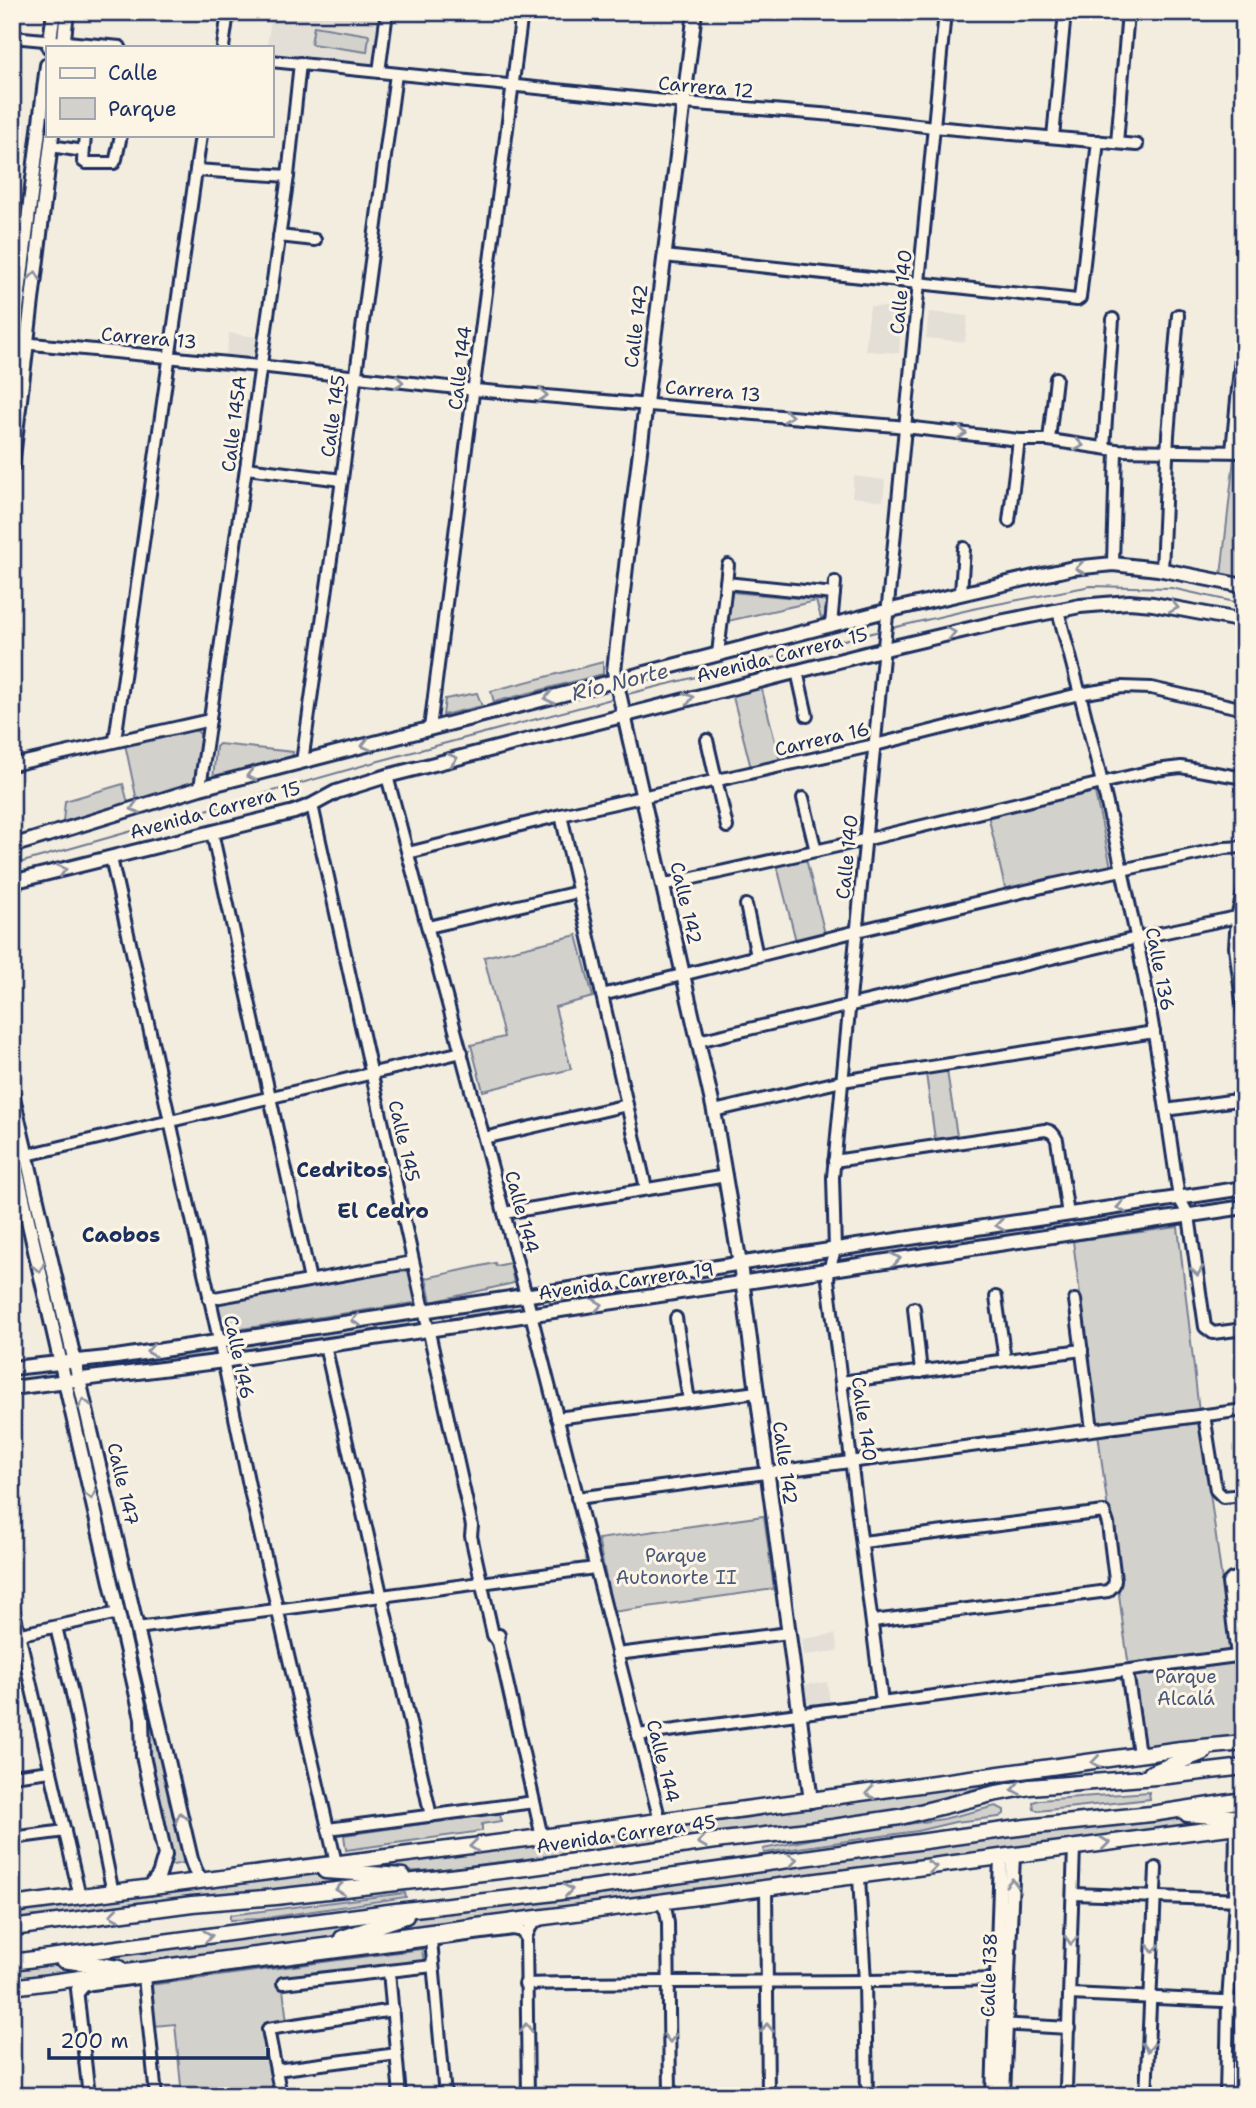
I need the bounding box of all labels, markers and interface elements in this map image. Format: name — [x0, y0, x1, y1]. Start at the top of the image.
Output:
legend — [46, 46, 273, 136]
text: Calle — [108, 59, 158, 87]
street label: Carrera 12 — [657, 70, 755, 104]
text: Parque — [108, 95, 177, 123]
street label: Calle 140 — [884, 248, 918, 336]
one-way arrow — [27, 270, 42, 282]
street label: Calle 142 — [618, 283, 654, 369]
street label: Carrera 13 — [100, 321, 198, 355]
street label: Calle 144 — [442, 324, 478, 412]
street label: Calle 145 — [315, 373, 351, 459]
street label: Calle 145A — [216, 374, 252, 474]
one-way arrow — [393, 374, 405, 389]
street label: Carrera 13 — [664, 374, 762, 408]
one-way arrow — [538, 387, 549, 402]
one-way arrow — [783, 408, 794, 423]
one-way arrow — [957, 425, 968, 440]
one-way arrow — [1073, 437, 1084, 452]
one-way arrow — [1074, 560, 1086, 575]
one-way arrow — [1168, 599, 1180, 614]
street label: Avenida Carrera 15 — [694, 622, 870, 688]
one-way arrow — [945, 627, 957, 642]
water label: Río Norte — [569, 656, 671, 708]
one-way arrow — [543, 689, 555, 704]
one-way arrow — [683, 692, 695, 706]
street label: Carrera 16 — [772, 716, 872, 762]
one-way arrow — [360, 737, 372, 751]
one-way arrow — [447, 753, 459, 767]
one-way arrow — [245, 767, 257, 781]
street label: Avenida Carrera 15 — [127, 775, 303, 845]
one-way arrow — [129, 799, 141, 814]
street label: Calle 140 — [830, 813, 864, 901]
street label: Calle 142 — [664, 859, 708, 947]
one-way arrow — [55, 864, 67, 878]
street label: Calle 136 — [1140, 925, 1180, 1013]
street label: Calle 145 — [382, 1098, 426, 1184]
district label: Cedritos — [296, 1156, 388, 1184]
street label: Calle 144 — [499, 1168, 545, 1256]
district label: El Cedro — [337, 1197, 429, 1225]
one-way arrow — [1115, 1199, 1127, 1214]
one-way arrow — [994, 1217, 1006, 1232]
district label: Caobos — [82, 1221, 160, 1249]
one-way arrow — [890, 1252, 902, 1267]
street label: Avenida Carrera 19 — [537, 1256, 715, 1306]
one-way arrow — [31, 1262, 45, 1274]
one-way arrow — [1190, 1265, 1205, 1277]
one-way arrow — [592, 1297, 604, 1312]
one-way arrow — [350, 1312, 362, 1327]
street label: Calle 146 — [218, 1313, 260, 1401]
one-way arrow — [145, 1343, 157, 1358]
street label: Calle 140 — [846, 1375, 882, 1463]
one-way arrow — [77, 1397, 92, 1409]
street label: Calle 142 — [767, 1420, 803, 1506]
street label: Calle 147 — [101, 1440, 145, 1528]
one-way arrow — [83, 1489, 97, 1501]
park label: Parque Autonorte II — [615, 1543, 737, 1590]
park label: Parque Alcalá — [1155, 1664, 1217, 1711]
street label: Calle 144 — [641, 1717, 685, 1805]
one-way arrow — [1090, 1755, 1102, 1770]
one-way arrow — [1010, 1781, 1022, 1796]
one-way arrow — [864, 1786, 876, 1801]
street label: Avenida Carrera 45 — [535, 1809, 717, 1859]
one-way arrow — [175, 1811, 190, 1823]
one-way arrow — [696, 1835, 707, 1850]
one-way arrow — [1099, 1836, 1111, 1851]
one-way arrow — [468, 1838, 480, 1853]
one-way arrow — [788, 1852, 799, 1867]
one-way arrow — [926, 1860, 937, 1875]
one-way arrow — [1005, 1877, 1020, 1888]
one-way arrow — [334, 1882, 346, 1897]
one-way arrow — [562, 1883, 574, 1898]
one-way arrow — [108, 1907, 120, 1922]
one-way arrow — [202, 1928, 214, 1943]
street label: Calle 138 — [975, 1932, 1003, 2018]
one-way arrow — [1064, 1935, 1079, 1946]
one-way arrow — [1145, 1942, 1160, 1953]
scale bar — [49, 2017, 268, 2061]
one-way arrow — [519, 2022, 534, 2033]
one-way arrow — [759, 2022, 775, 2032]
text: 200 m — [60, 2027, 129, 2055]
one-way arrow — [662, 2034, 678, 2044]
one-way arrow — [1141, 2042, 1156, 2053]

